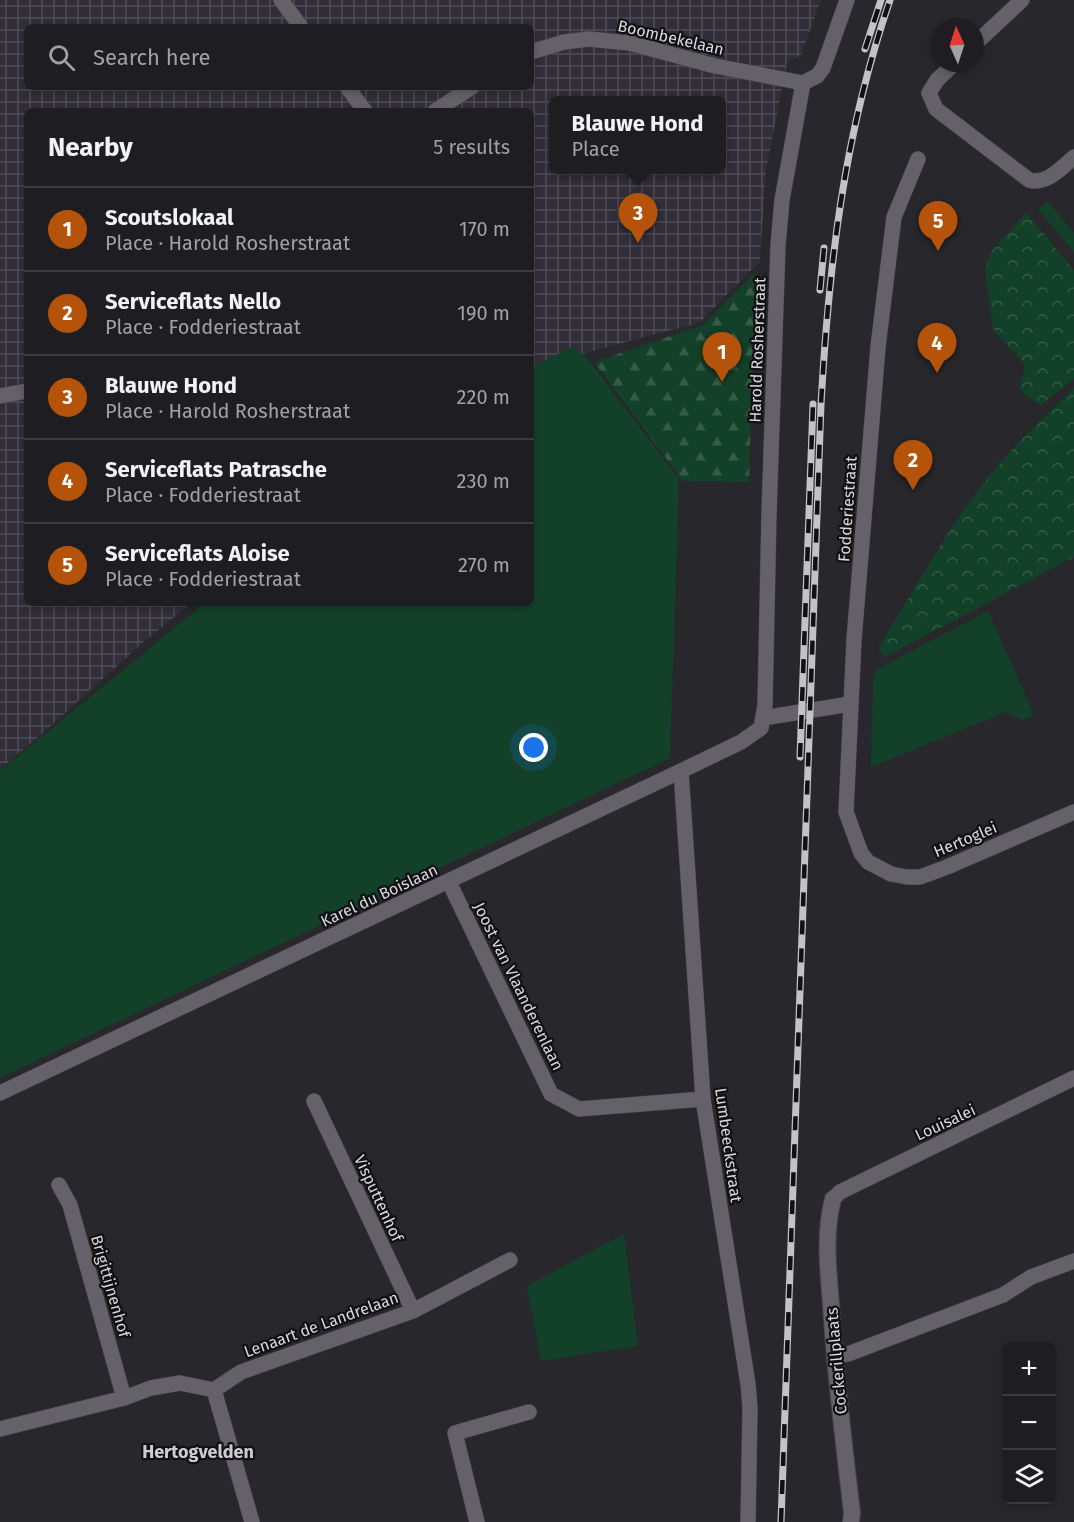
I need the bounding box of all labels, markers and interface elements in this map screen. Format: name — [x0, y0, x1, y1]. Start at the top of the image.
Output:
street label: Boombekelaan — [616, 16, 726, 59]
north arrow — [930, 18, 984, 72]
search box — [24, 24, 534, 90]
icon: search — [45, 41, 78, 74]
text: Search here — [93, 44, 211, 71]
popup — [549, 96, 726, 174]
text: Blauwe Hond — [572, 110, 703, 137]
text: Nearby — [48, 132, 133, 163]
text: 5 results — [433, 135, 510, 159]
text: Place — [572, 137, 620, 161]
pin: 3 — [618, 194, 658, 243]
pin: 5 — [918, 202, 958, 251]
text: Scoutslokaal — [105, 204, 234, 231]
text: 1 — [63, 217, 72, 241]
text: 170 m — [459, 217, 510, 241]
text: Place · Harold Rosherstraat — [105, 231, 350, 255]
street label: Harold Rosherstraat — [745, 277, 770, 423]
text: Serviceflats Nello — [105, 288, 281, 315]
text: 2 — [62, 301, 73, 325]
text: 190 m — [457, 301, 510, 325]
text: Place · Fodderiestraat — [105, 315, 301, 339]
pin: 4 — [918, 324, 956, 373]
pin: 1 — [702, 332, 742, 382]
text: Blauwe Hond — [105, 372, 237, 399]
text: 3 — [62, 385, 73, 409]
text: 220 m — [457, 385, 510, 409]
text: Place · Harold Rosherstraat — [105, 399, 350, 423]
pin: 2 — [894, 440, 932, 490]
street label: Fodderiestraat — [834, 455, 861, 563]
text: Serviceflats Patrasche — [105, 456, 327, 483]
text: 4 — [62, 469, 73, 493]
text: 230 m — [457, 469, 510, 493]
text: Place · Fodderiestraat — [105, 483, 301, 507]
text: Serviceflats Aloise — [105, 540, 290, 567]
text: 5 — [62, 553, 73, 577]
text: 270 m — [458, 553, 510, 577]
text: Place · Fodderiestraat — [105, 567, 301, 591]
your location — [519, 733, 548, 762]
street label: Hertoglei — [931, 818, 1000, 861]
street label: Karel du Boislaan — [318, 860, 441, 931]
street label: Joost van Vlaanderenlaan — [470, 899, 568, 1073]
street label: Lumbeeckstraat — [711, 1087, 746, 1204]
street label: Louisalei — [912, 1100, 978, 1145]
street label: Visputtenhof — [350, 1152, 408, 1246]
street label: Brigittijnenhof — [87, 1233, 135, 1341]
street label: Lenaart de Landrelaan — [241, 1288, 401, 1361]
street label: Cockerillplaats — [822, 1307, 851, 1415]
map controls — [1002, 1342, 1056, 1504]
button: + — [1002, 1342, 1056, 1396]
button: − — [1002, 1396, 1056, 1450]
district label: Hertogvelden — [142, 1441, 254, 1463]
button: layers — [1002, 1450, 1056, 1504]

